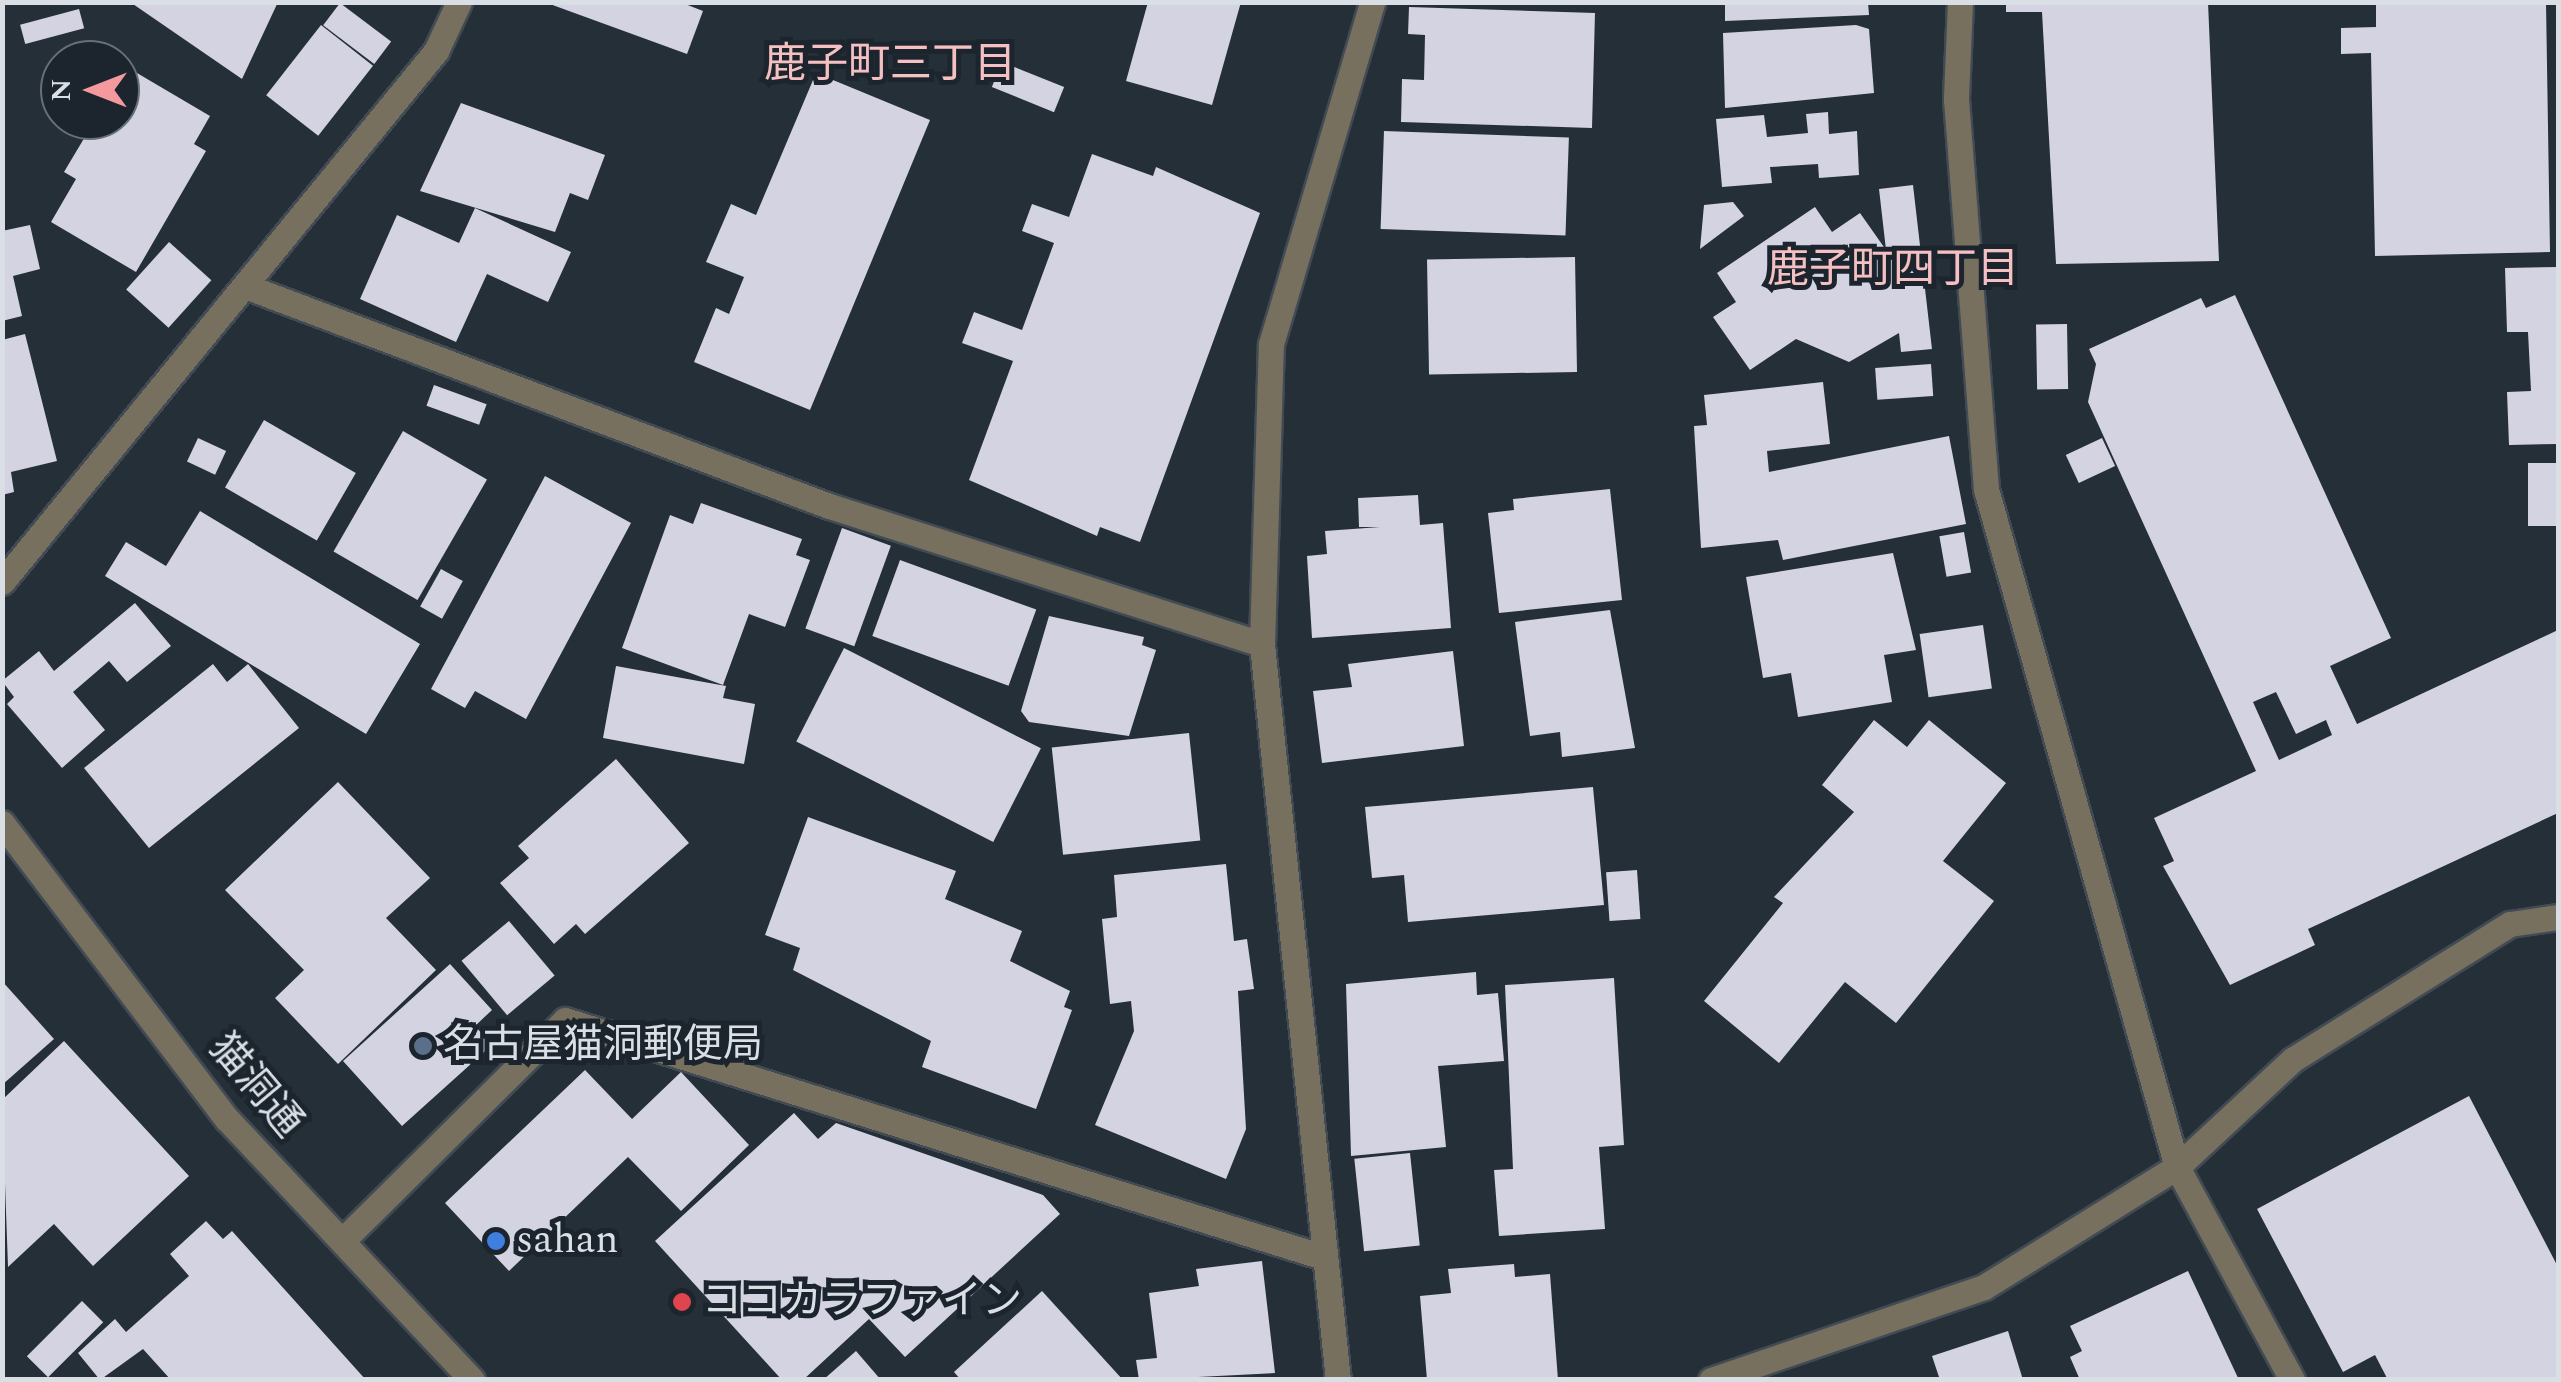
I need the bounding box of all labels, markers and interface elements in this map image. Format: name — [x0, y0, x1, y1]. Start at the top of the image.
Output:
north arrow — [40, 40, 140, 140]
district label: 鹿子町三丁目 — [764, 40, 1016, 90]
text: N — [40, 79, 83, 101]
district label: 鹿子町四丁目 — [1767, 245, 2019, 295]
place label: 名古屋猫洞郵便局 — [443, 1022, 763, 1070]
street label: 猫洞通 — [198, 1025, 312, 1147]
marker: 名古屋猫洞郵便局 — [412, 1035, 434, 1057]
place label: sahan — [516, 1217, 619, 1265]
marker: sahan — [485, 1230, 507, 1252]
place label: ココカラファイン — [702, 1278, 1022, 1326]
marker: ココカラファイン — [671, 1291, 693, 1313]

